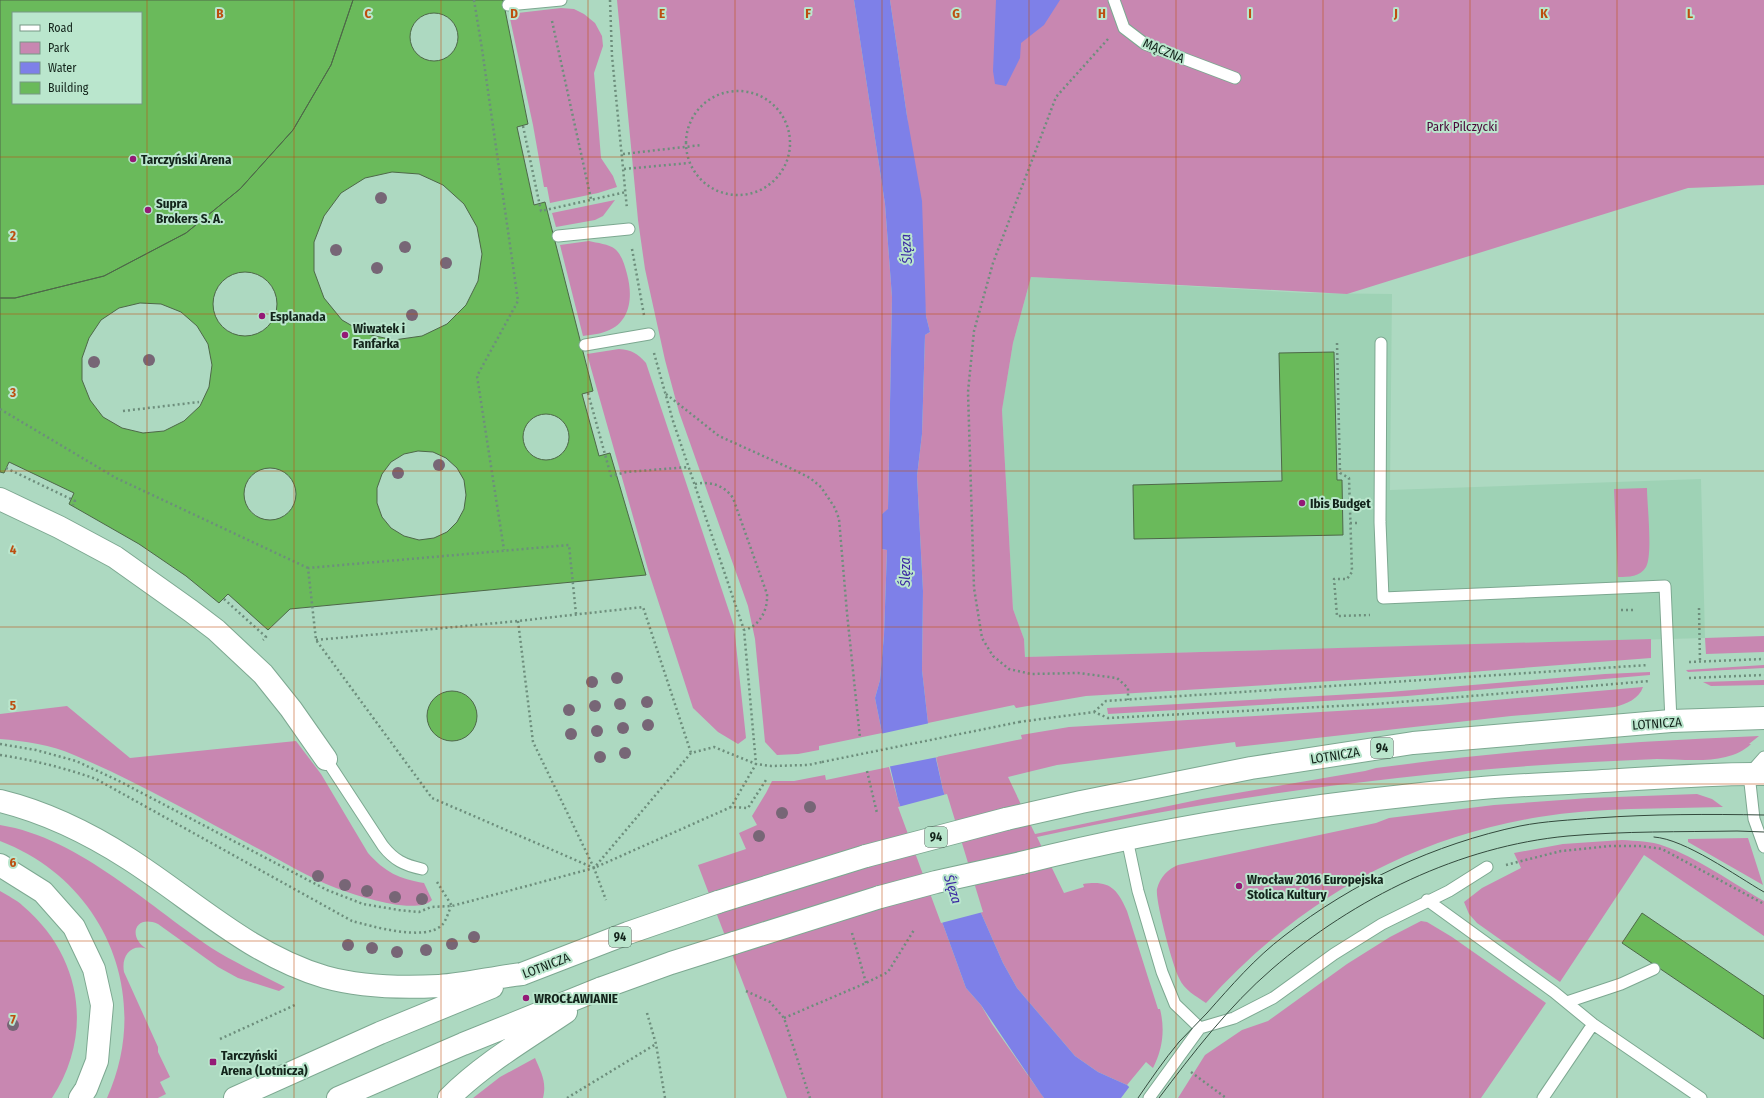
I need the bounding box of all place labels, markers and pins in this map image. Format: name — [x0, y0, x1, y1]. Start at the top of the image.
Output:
place label: Tarczyński Arena — [141, 152, 232, 167]
marker: Tarczyński Arena — [128, 154, 138, 164]
place label: Supra Brokers S. A. — [156, 196, 223, 226]
marker: Supra Brokers S. A. — [143, 205, 153, 215]
place label: Esplanada — [270, 309, 326, 324]
marker: Esplanada — [257, 311, 267, 321]
place label: Wiwatek i Fanfarka — [353, 321, 405, 351]
marker: Wiwatek i Fanfarka — [340, 330, 350, 340]
place label: Ibis Budget — [1310, 496, 1371, 511]
marker: Ibis Budget — [1297, 498, 1307, 508]
place label: Wrocław 2016 Europejska Stolica Kultury — [1247, 872, 1384, 902]
marker: Wrocław 2016 Europejska Stolica Kultury — [1234, 881, 1244, 891]
place label: WROCŁAWIANIE — [534, 991, 618, 1006]
marker: WROCŁAWIANIE — [521, 993, 531, 1003]
place label: Tarczyński Arena (Lotnicza) — [220, 1048, 308, 1078]
marker: Tarczyński Arena (Lotnicza) — [208, 1057, 218, 1067]

